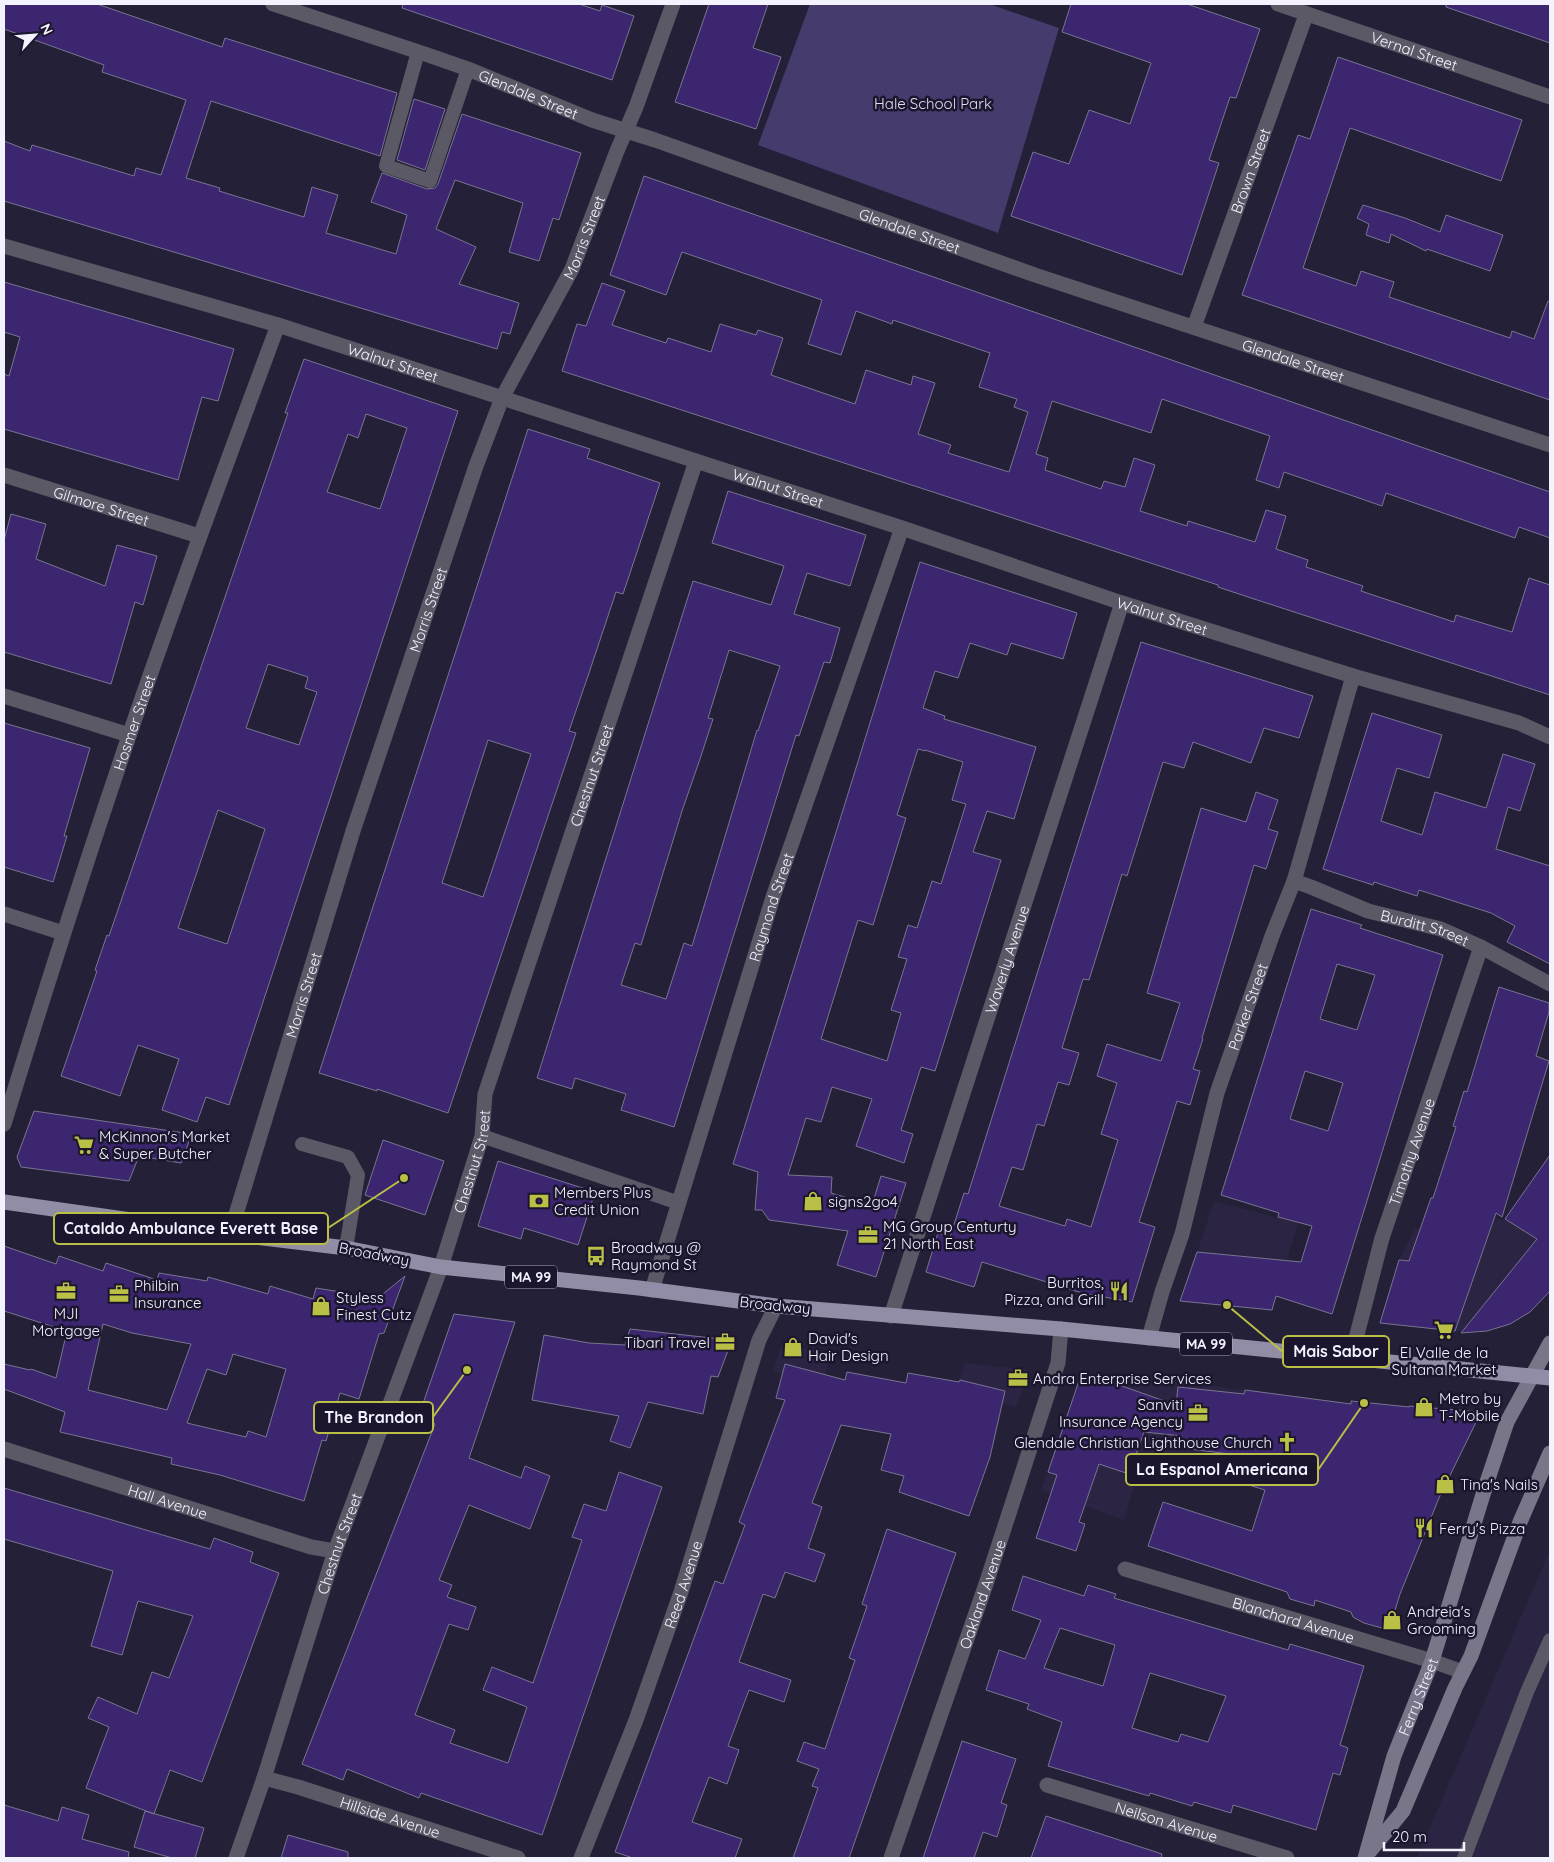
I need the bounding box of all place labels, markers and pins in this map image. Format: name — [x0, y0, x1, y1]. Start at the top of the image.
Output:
place label: McKinnon's Market & Super Butcher — [99, 1127, 230, 1163]
supermarket icon: McKinnon's Market & Super Butcher — [73, 1134, 95, 1156]
place label: Members Plus Credit Union — [554, 1183, 651, 1219]
bank icon: Members Plus Credit Union — [528, 1190, 550, 1212]
shop icon: signs2go4 — [802, 1190, 824, 1212]
place label: signs2go4 — [828, 1192, 898, 1211]
callout: Cataldo Ambulance Everett Base — [54, 1213, 328, 1244]
place label: MG Group Centurty 21 North East — [883, 1217, 1017, 1253]
office icon: MG Group Centurty 21 North East — [857, 1224, 879, 1246]
place label: Broadway @ Raymond St — [611, 1238, 701, 1274]
bus stop icon: Broadway @ Raymond St — [585, 1245, 607, 1267]
place label: Burritos, Pizza, and Grill — [1004, 1273, 1104, 1309]
place label: Philbin Insurance — [134, 1276, 202, 1312]
office icon: MJI Mortgage — [55, 1280, 77, 1302]
restaurant icon: Burritos, Pizza, and Grill — [1108, 1280, 1130, 1302]
office icon: Philbin Insurance — [108, 1283, 130, 1305]
place label: Styless Finest Cutz — [336, 1288, 412, 1324]
shop icon: Styless Finest Cutz — [310, 1295, 332, 1317]
place label: MJI Mortgage — [32, 1304, 100, 1340]
supermarket icon: El Valle de la Sultana Market — [1433, 1319, 1455, 1341]
place label: David's Hair Design — [808, 1329, 889, 1365]
office icon: Tibari Travel — [714, 1331, 736, 1353]
place label: Tibari Travel — [624, 1333, 710, 1352]
shop icon: David's Hair Design — [782, 1336, 804, 1358]
callout: Mais Sabor — [1283, 1336, 1389, 1367]
place label: El Valle de la Sultana Market — [1392, 1343, 1496, 1379]
office icon: Andra Enterprise Services — [1007, 1367, 1029, 1389]
place label: Andra Enterprise Services — [1033, 1369, 1211, 1388]
place label: Metro by T-Mobile — [1439, 1389, 1501, 1425]
place label: Sanviti Insurance Agency — [1059, 1395, 1183, 1431]
shop icon: Metro by T-Mobile — [1413, 1396, 1435, 1418]
callout: The Brandon — [314, 1402, 433, 1433]
office icon: Sanviti Insurance Agency — [1187, 1402, 1209, 1424]
church icon: Glendale Christian Lighthouse Church — [1276, 1431, 1298, 1453]
place label: Glendale Christian Lighthouse Church — [1014, 1433, 1272, 1452]
callout: La Espanol Americana — [1126, 1454, 1318, 1485]
shop icon: Tina's Nails — [1434, 1473, 1456, 1495]
place label: Tina's Nails — [1460, 1475, 1538, 1494]
restaurant icon: Ferry's Pizza — [1413, 1517, 1435, 1539]
place label: Ferry's Pizza — [1439, 1519, 1525, 1538]
place label: Andreia's Grooming — [1407, 1602, 1476, 1638]
shop icon: Andreia's Grooming — [1381, 1609, 1403, 1631]

